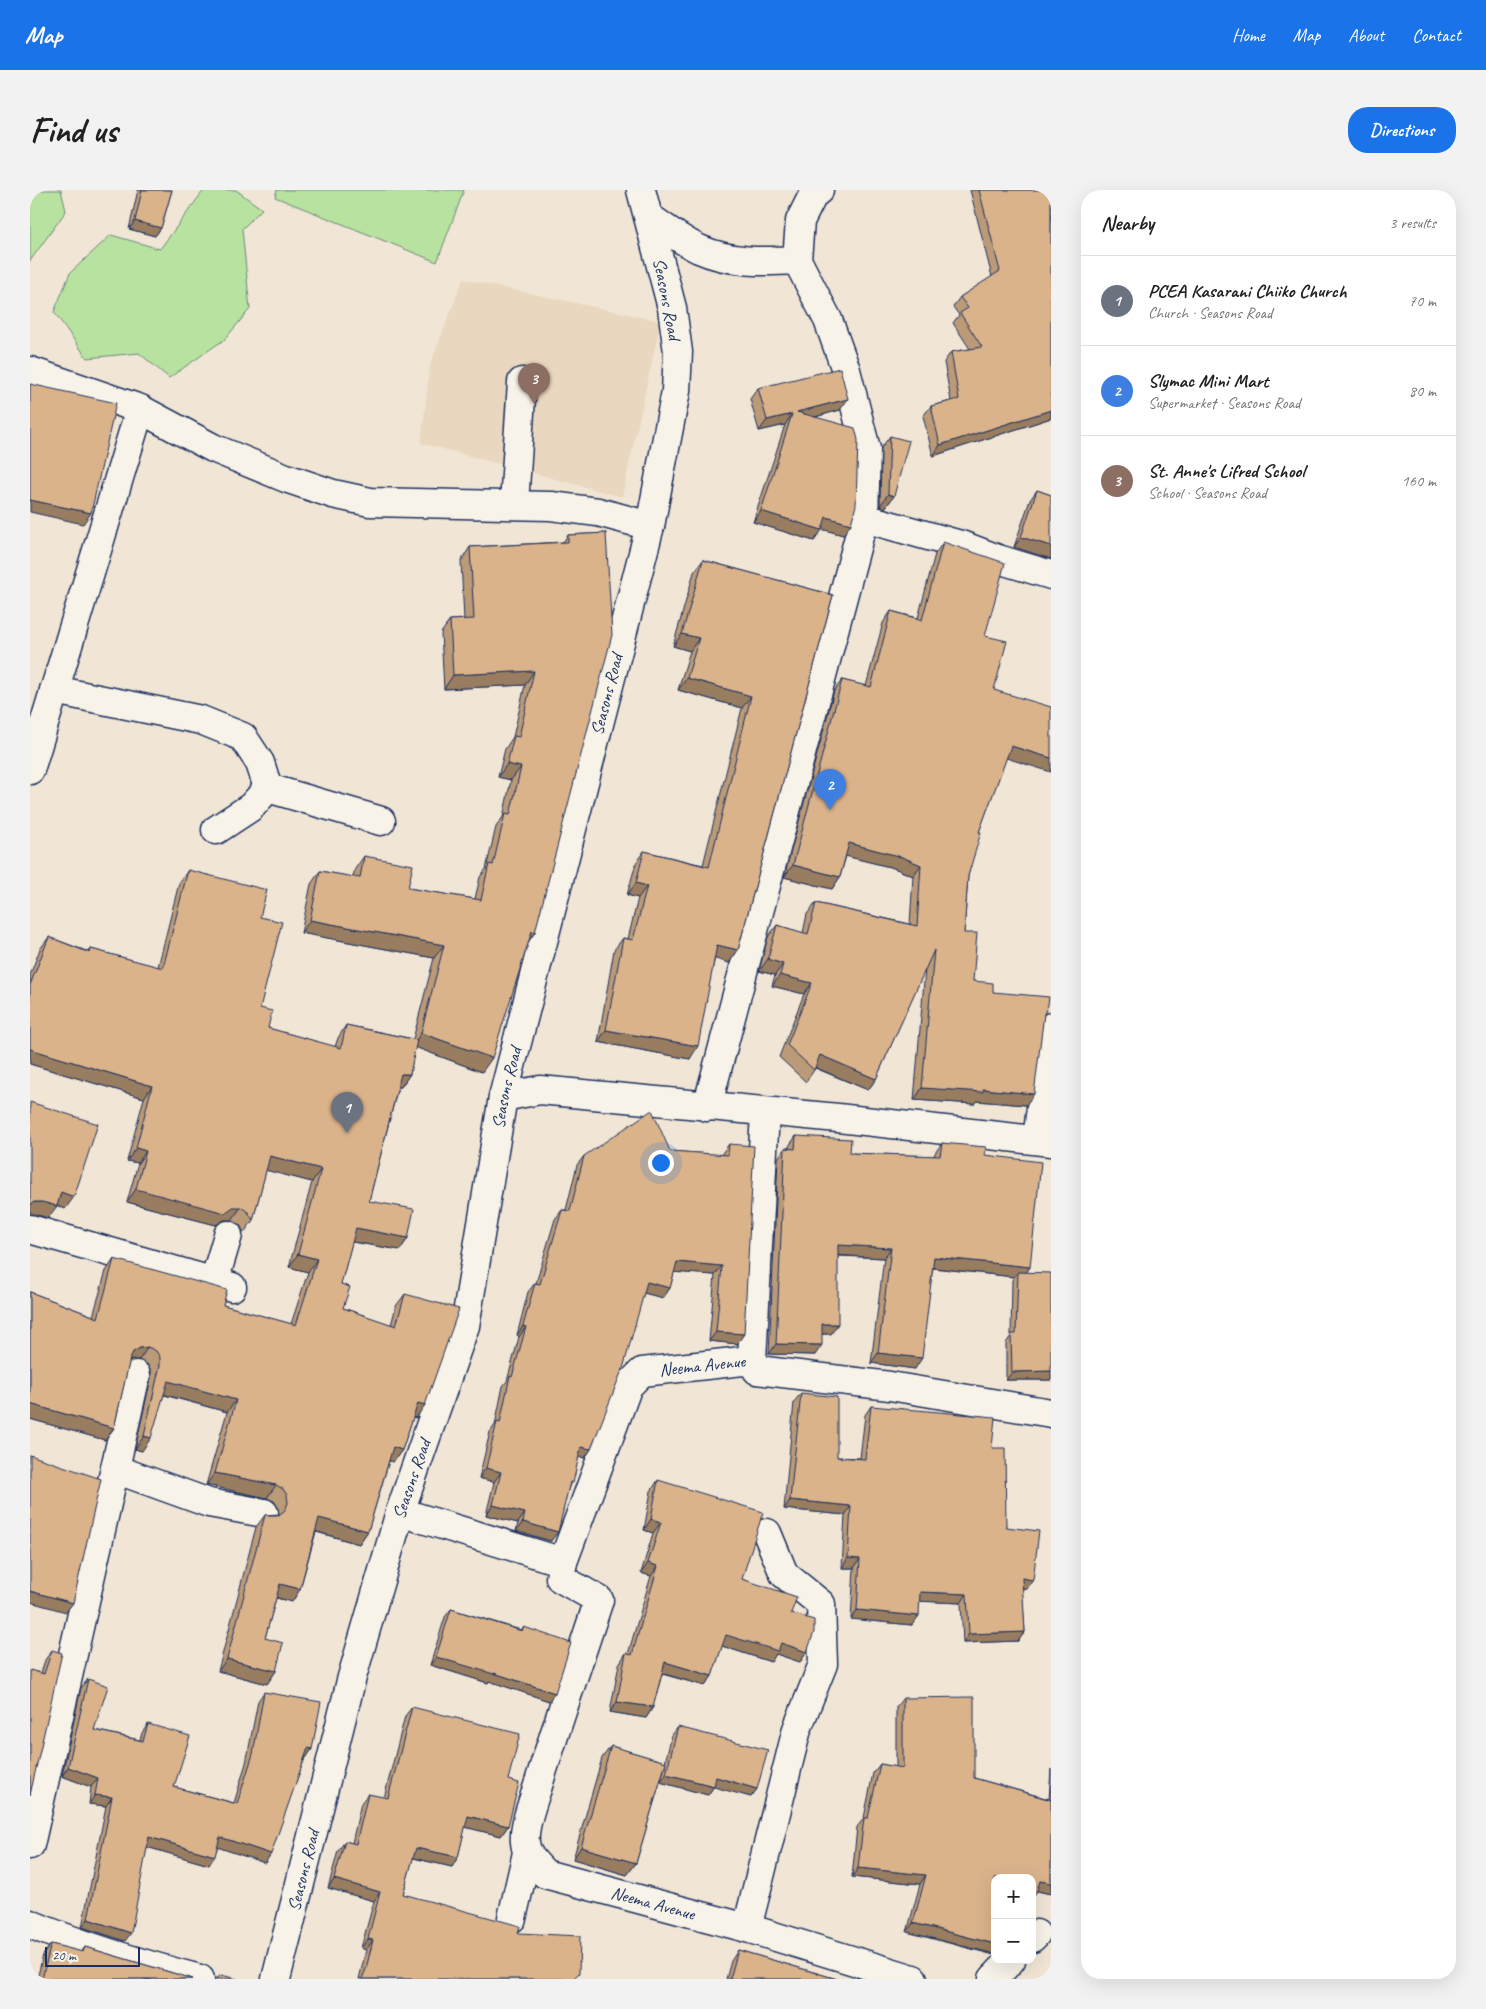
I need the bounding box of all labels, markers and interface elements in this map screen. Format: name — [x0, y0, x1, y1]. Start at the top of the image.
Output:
text: Map — [25, 20, 62, 50]
text: Home — [1232, 24, 1265, 46]
text: Map — [1293, 24, 1320, 46]
text: About — [1348, 24, 1384, 46]
text: Contact — [1412, 24, 1461, 46]
button: Directions — [1348, 107, 1456, 153]
text: Find us — [30, 108, 117, 153]
text: Nearby — [1101, 210, 1154, 236]
text: 3 results — [1389, 213, 1436, 233]
street label: Seasons Road — [648, 256, 686, 345]
text: PCEA Kasarani Chiiko Church — [1148, 279, 1346, 303]
text: 1 — [1113, 291, 1121, 311]
text: 70 m — [1409, 291, 1436, 311]
text: Church · Seasons Road — [1148, 303, 1272, 323]
pin: 3 — [518, 363, 550, 404]
text: Slymac Mini Mart — [1148, 369, 1269, 393]
text: 2 — [1113, 381, 1121, 401]
text: 80 m — [1409, 381, 1436, 401]
text: Supermarket · Seasons Road — [1148, 393, 1300, 413]
text: St. Anne's Lifred School — [1148, 459, 1305, 483]
text: 3 — [1113, 471, 1121, 491]
text: 160 m — [1402, 471, 1436, 491]
text: School · Seasons Road — [1148, 483, 1267, 503]
street label: Seasons Road — [586, 649, 628, 737]
pin: 2 — [814, 769, 846, 810]
street label: Seasons Road — [487, 1042, 527, 1130]
pin: 1 — [331, 1092, 363, 1133]
your location — [648, 1150, 674, 1176]
street label: Neema Avenue — [658, 1350, 747, 1381]
street label: Seasons Road — [388, 1434, 436, 1521]
street label: Seasons Road — [283, 1825, 325, 1913]
map controls — [991, 1874, 1036, 1964]
button: + — [991, 1874, 1036, 1919]
street label: Neema Avenue — [609, 1881, 698, 1925]
button: − — [991, 1919, 1036, 1964]
scale bar — [45, 1944, 140, 1967]
text: 20 m — [52, 1947, 76, 1964]

